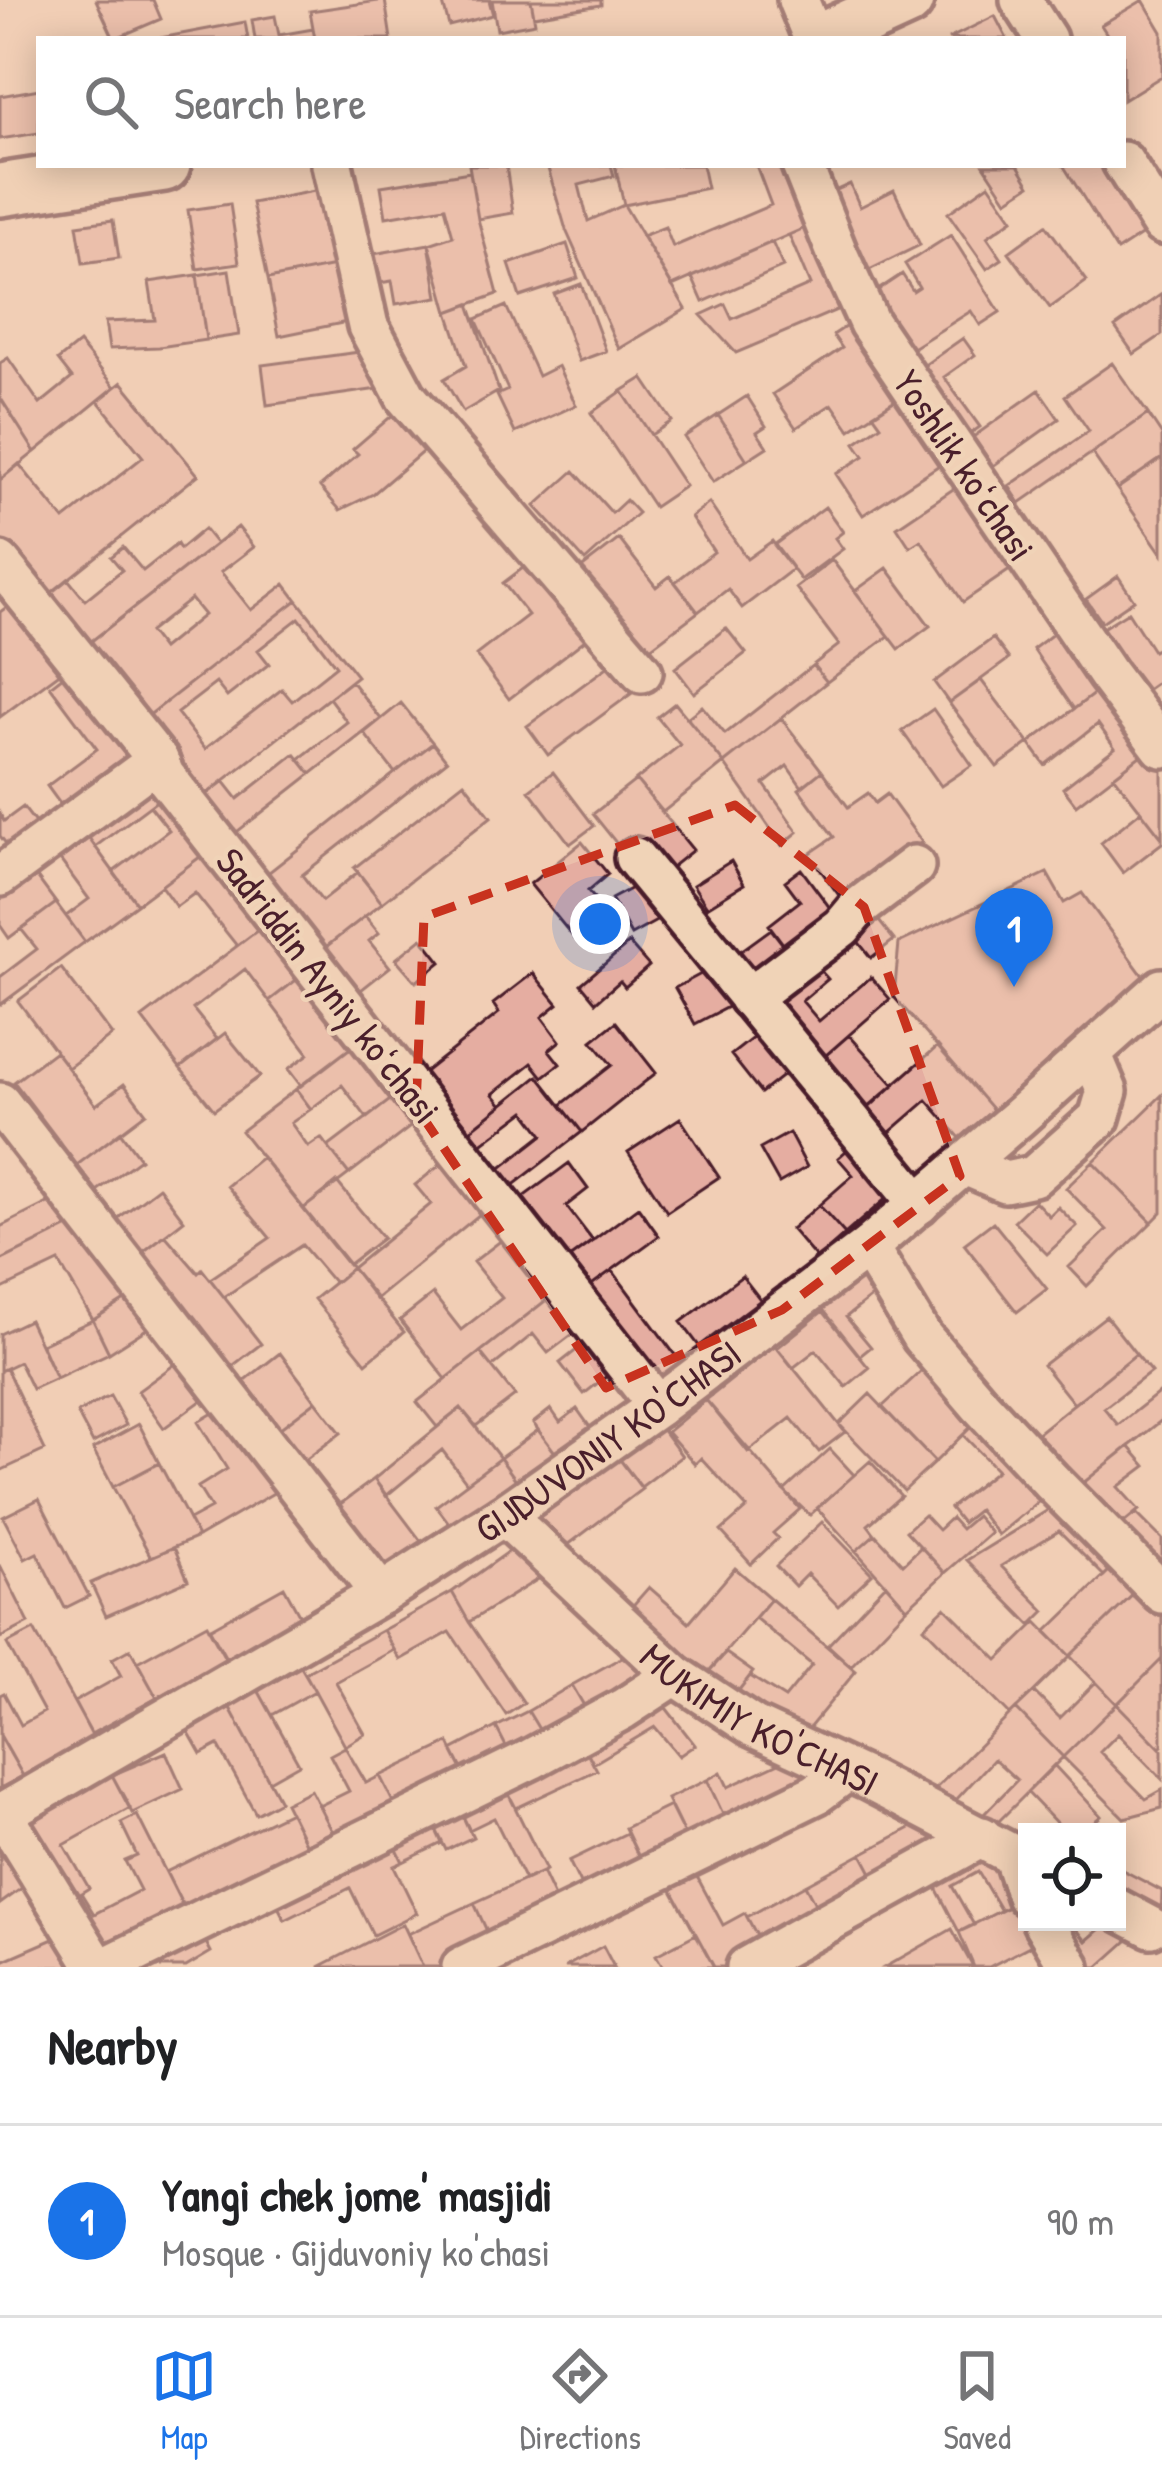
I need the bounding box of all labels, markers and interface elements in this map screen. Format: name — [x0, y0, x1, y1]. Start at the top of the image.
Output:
search box — [36, 36, 1126, 168]
icon: search — [78, 69, 144, 135]
text: Search here — [174, 72, 366, 133]
street label: Yoshlik koʻchasi — [882, 359, 1048, 571]
street label: Sadriddin Ayniy koʻchasi — [205, 836, 453, 1134]
pin: 1 — [975, 888, 1053, 987]
your location — [570, 894, 630, 954]
street label: GIJDUVONIY KO'CHASI — [464, 1326, 751, 1554]
street label: MUKIMIY KO'CHASI — [629, 1630, 889, 1807]
map controls — [1018, 1823, 1126, 1931]
button: locate — [1018, 1823, 1126, 1931]
text: Nearby — [48, 2011, 178, 2080]
text: Yangi chek jome' masjidi — [162, 2164, 552, 2225]
text: 1 — [80, 2194, 94, 2247]
text: 90 m — [1047, 2194, 1114, 2247]
text: Mosque · Gijduvoniy ko'chasi — [162, 2225, 550, 2278]
tab: Map — [151, 2343, 217, 2459]
tab: Directions — [520, 2343, 641, 2459]
tab: Saved — [943, 2343, 1011, 2459]

